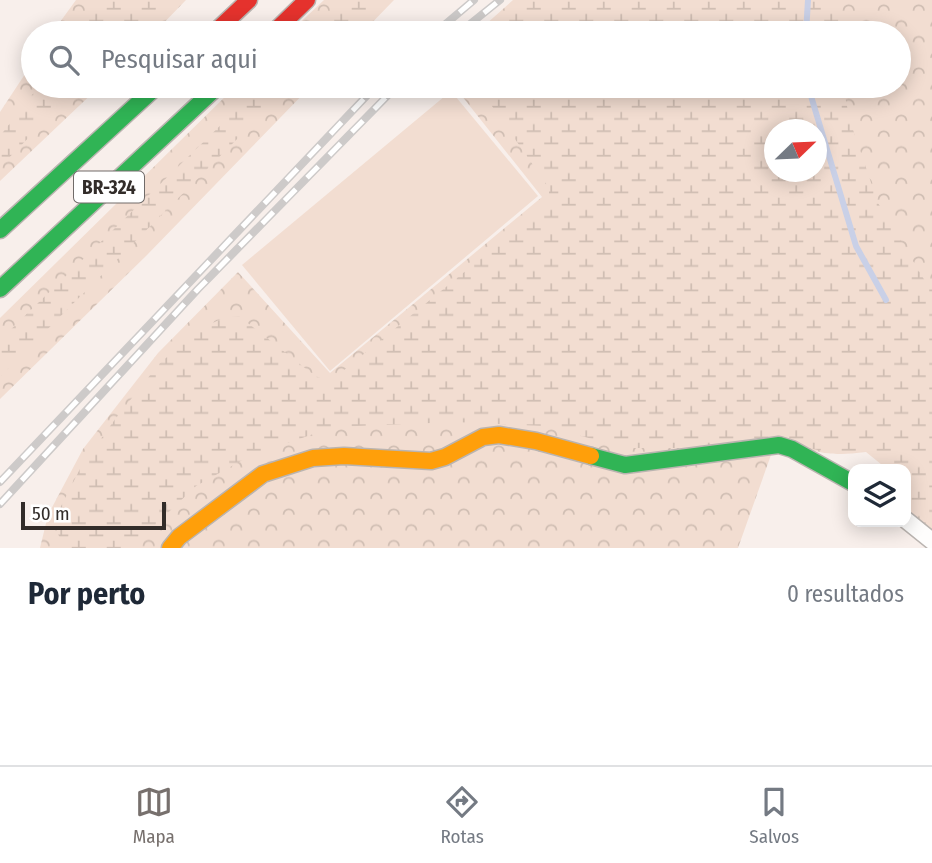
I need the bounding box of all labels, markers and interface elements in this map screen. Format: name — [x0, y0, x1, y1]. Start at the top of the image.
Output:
search box — [21, 21, 911, 98]
icon: search — [45, 41, 83, 79]
text: Pesquisar aqui — [101, 44, 258, 75]
north arrow — [764, 119, 827, 182]
road number: BR-324 — [74, 172, 144, 202]
map controls — [848, 464, 911, 527]
button: layers — [848, 464, 911, 527]
scale bar — [21, 499, 166, 531]
text: 50 m — [32, 502, 70, 525]
text: Por perto — [28, 576, 145, 612]
text: 0 resultados — [787, 580, 904, 608]
tab: Mapa — [133, 783, 175, 848]
tab: Rotas — [440, 783, 484, 848]
tab: Salvos — [749, 783, 799, 848]

